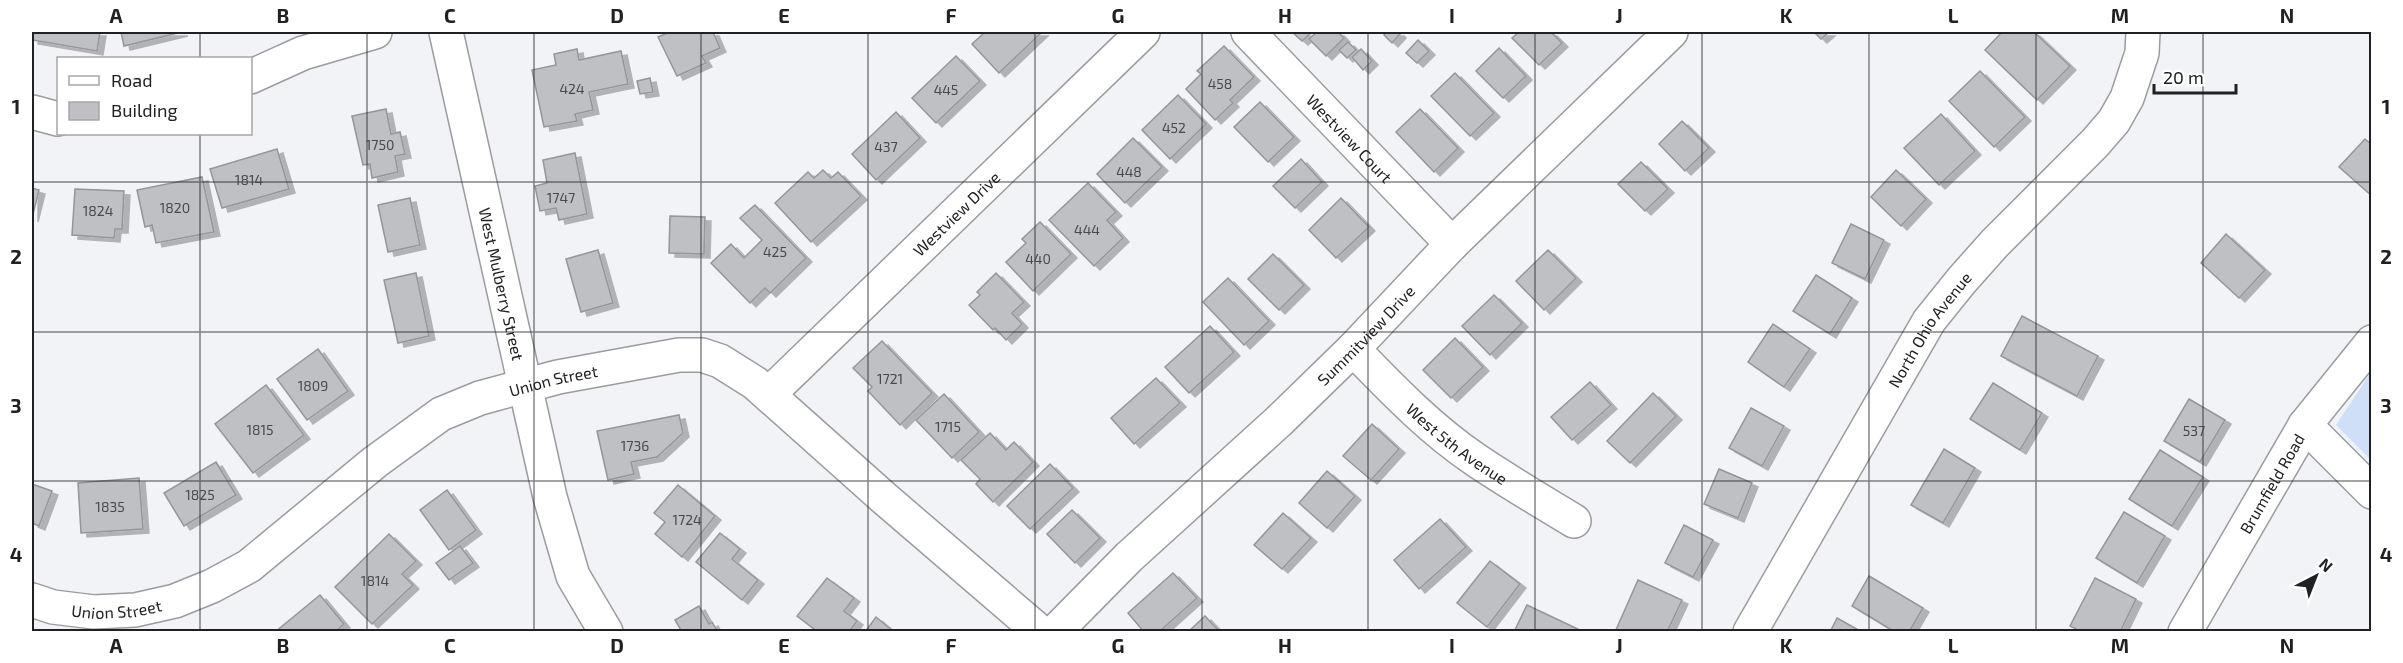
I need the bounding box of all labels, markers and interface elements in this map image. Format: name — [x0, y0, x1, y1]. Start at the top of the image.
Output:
text: A — [109, 3, 123, 27]
text: B — [277, 3, 289, 27]
text: C — [444, 3, 456, 27]
text: D — [610, 3, 624, 27]
text: E — [778, 3, 790, 27]
text: F — [945, 3, 957, 27]
text: G — [1112, 3, 1124, 27]
text: H — [1278, 3, 1292, 27]
text: I — [1449, 3, 1455, 27]
text: J — [1615, 3, 1623, 27]
text: K — [1780, 3, 1793, 27]
text: L — [1948, 3, 1959, 27]
text: M — [2111, 3, 2129, 27]
text: N — [2280, 3, 2294, 27]
legend — [57, 57, 252, 135]
scale bar — [2154, 57, 2236, 95]
text: 20 m — [2163, 66, 2204, 88]
text: Road — [111, 69, 152, 91]
house number: 458 — [1208, 75, 1232, 92]
house number: 424 — [559, 80, 585, 97]
house number: 445 — [934, 81, 958, 98]
street label: Westview Court — [1303, 90, 1397, 186]
text: 1 — [12, 94, 20, 118]
text: 1 — [2382, 94, 2390, 118]
text: Building — [111, 99, 178, 121]
house number: 452 — [1162, 119, 1186, 136]
house number: 1750 — [366, 136, 394, 153]
house number: 437 — [874, 138, 898, 155]
house number: 448 — [1116, 163, 1142, 180]
street label: Westview Drive — [909, 167, 1003, 259]
house number: 1814 — [235, 171, 263, 188]
house number: 1747 — [547, 189, 575, 206]
house number: 1820 — [160, 199, 190, 216]
house number: 1824 — [83, 202, 113, 219]
street label: West Mulberry Street — [476, 206, 529, 362]
house number: 444 — [1074, 221, 1100, 238]
house number: 425 — [763, 243, 787, 260]
text: 2 — [10, 244, 22, 268]
text: 2 — [2380, 244, 2392, 268]
house number: 440 — [1025, 250, 1051, 267]
street label: North Ohio Avenue — [1884, 267, 1975, 390]
street label: Summitview Drive — [1313, 281, 1418, 389]
street label: Union Street — [507, 361, 599, 399]
house number: 1721 — [877, 370, 903, 387]
house number: 1809 — [298, 377, 328, 394]
text: 3 — [10, 393, 22, 417]
text: 3 — [2380, 393, 2392, 417]
street label: West 5th Avenue — [1403, 399, 1511, 488]
house number: 1715 — [935, 418, 961, 435]
house number: 1815 — [246, 421, 274, 438]
house number: 537 — [2183, 422, 2205, 439]
street label: Brumfield Road — [2235, 430, 2308, 536]
house number: 1736 — [621, 437, 649, 454]
house number: 1825 — [185, 486, 215, 503]
house number: 1835 — [95, 498, 125, 515]
house number: 1724 — [672, 511, 702, 528]
text: 4 — [10, 542, 23, 566]
text: 4 — [2380, 542, 2393, 566]
north arrow — [2286, 546, 2346, 606]
text: N — [2316, 554, 2337, 575]
house number: 1814 — [361, 572, 389, 589]
street label: Union Street — [70, 595, 163, 622]
text: A — [109, 633, 123, 657]
text: B — [277, 633, 289, 657]
text: C — [444, 633, 456, 657]
text: D — [610, 633, 624, 657]
text: E — [778, 633, 790, 657]
text: F — [945, 633, 957, 657]
text: G — [1112, 633, 1124, 657]
text: H — [1278, 633, 1292, 657]
text: I — [1449, 633, 1455, 657]
text: J — [1615, 633, 1623, 657]
text: K — [1780, 633, 1793, 657]
text: L — [1948, 633, 1959, 657]
text: M — [2111, 633, 2129, 657]
text: N — [2280, 633, 2294, 657]

